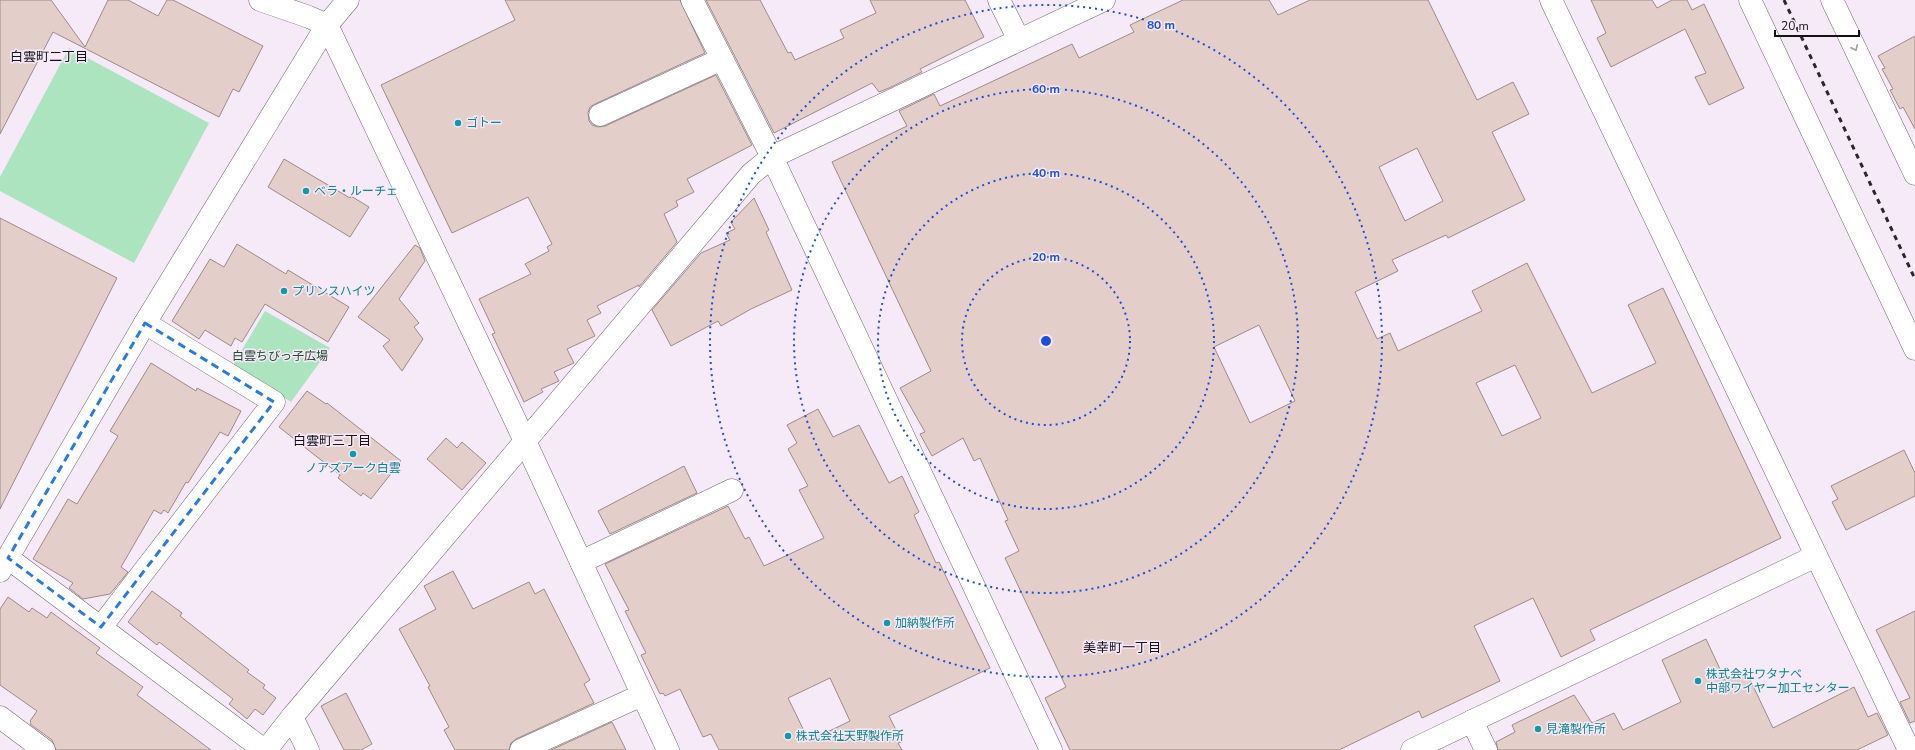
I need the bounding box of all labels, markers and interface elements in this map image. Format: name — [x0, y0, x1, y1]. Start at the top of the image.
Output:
scale bar — [1775, 12, 1859, 38]
text: 80 m — [1147, 17, 1175, 33]
text: 20 m — [1781, 18, 1809, 34]
one-way arrow — [1850, 44, 1858, 51]
district label: 白雲町二丁目 — [10, 48, 88, 66]
text: 60 m — [1032, 81, 1060, 97]
place label: ゴトー — [466, 115, 502, 131]
marker: ゴトー — [453, 118, 463, 128]
text: 40 m — [1032, 165, 1060, 181]
place label: ベラ・ルーチェ — [314, 183, 398, 199]
marker: ベラ・ルーチェ — [301, 186, 311, 196]
text: 20 m — [1032, 249, 1060, 265]
place label: プリンスハイツ — [292, 283, 376, 299]
marker: プリンスハイツ — [279, 286, 289, 296]
centre of rings — [1039, 334, 1053, 348]
park label: 白雲ちびっ子広場 — [232, 348, 328, 364]
district label: 白雲町三丁目 — [293, 432, 371, 450]
marker: ノアズアーク白雲 — [348, 449, 358, 459]
place label: ノアズアーク白雲 — [305, 460, 401, 476]
place label: 加納製作所 — [895, 615, 955, 631]
marker: 加納製作所 — [882, 618, 892, 628]
district label: 美幸町一丁目 — [1083, 639, 1161, 657]
place label: 株式会社ワタナベ 中部ワイヤー加工センター — [1706, 666, 1850, 696]
marker: 株式会社ワタナベ 中部ワイヤー加工センター — [1693, 676, 1703, 686]
place label: 見滝製作所 — [1546, 721, 1606, 737]
marker: 見滝製作所 — [1533, 724, 1543, 734]
place label: 株式会社天野製作所 — [796, 728, 904, 744]
marker: 株式会社天野製作所 — [783, 731, 793, 741]

